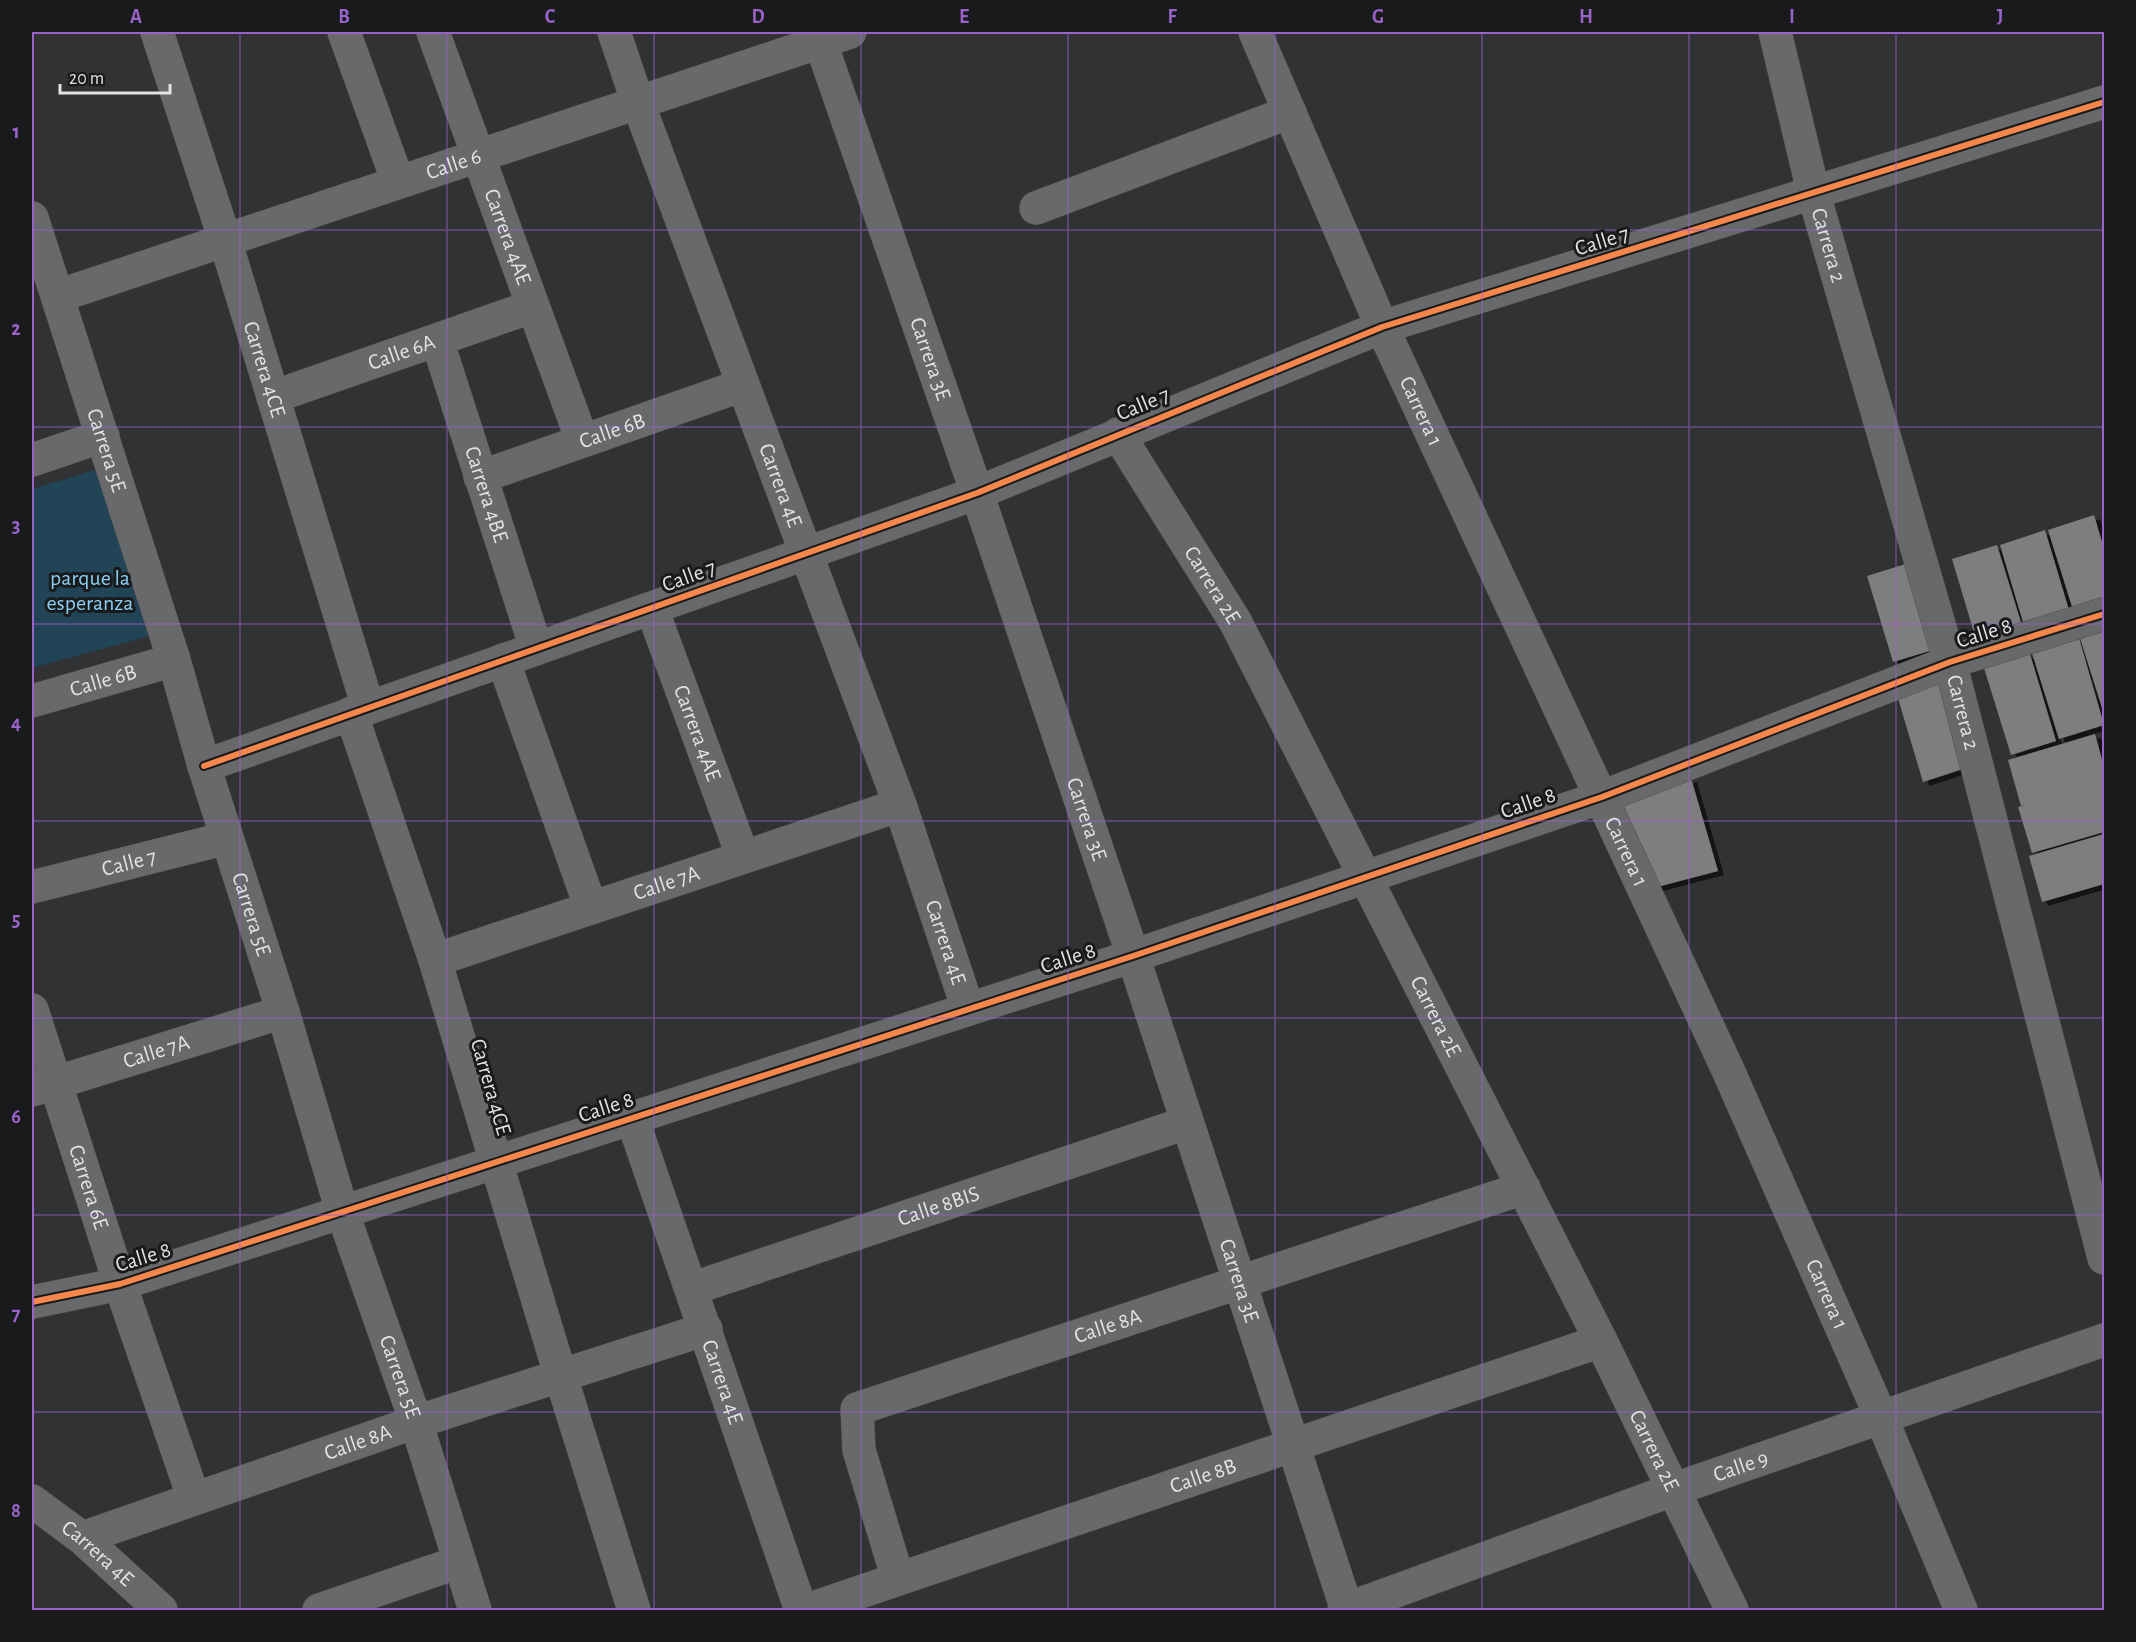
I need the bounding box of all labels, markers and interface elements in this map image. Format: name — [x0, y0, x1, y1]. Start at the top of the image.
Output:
text: A — [130, 7, 142, 27]
text: B — [338, 7, 350, 27]
text: C — [545, 7, 556, 27]
text: D — [751, 7, 765, 27]
text: E — [959, 7, 969, 27]
text: F — [1167, 7, 1177, 27]
text: G — [1372, 7, 1384, 27]
text: H — [1579, 7, 1593, 27]
text: I — [1789, 7, 1795, 27]
text: J — [1997, 7, 2003, 27]
scale bar — [60, 57, 170, 95]
text: 20 m — [69, 70, 104, 88]
text: 1 — [12, 122, 20, 142]
street label: Calle 6 — [423, 145, 484, 184]
street label: Carrera 4AE — [480, 186, 535, 288]
street label: Carrera 2 — [1807, 206, 1850, 285]
street label: Calle 7 — [1572, 222, 1632, 260]
street label: Carrera 3E — [906, 315, 955, 404]
text: 2 — [11, 319, 21, 339]
street label: Carrera 4CE — [240, 319, 290, 420]
street label: Calle 6A — [365, 330, 438, 374]
street label: Carrera 1 — [1396, 373, 1447, 449]
street label: Calle 7 — [1113, 383, 1173, 425]
street label: Carrera 5E — [83, 406, 130, 495]
street label: Calle 6B — [576, 409, 648, 452]
street label: Carrera 4E — [755, 440, 806, 531]
street label: Carrera 4BE — [461, 443, 512, 545]
text: 3 — [12, 516, 20, 536]
street label: Carrera 2E — [1180, 542, 1245, 628]
street label: Calle 7 — [659, 556, 719, 596]
park label: parque la esperanza — [46, 567, 134, 614]
street label: Calle 8 — [1954, 614, 2014, 652]
street label: Calle 6B — [67, 660, 139, 701]
street label: Carrera 2 — [1943, 673, 1983, 752]
street label: Carrera 4AE — [670, 682, 725, 784]
text: 4 — [11, 713, 21, 733]
street label: Carrera 3E — [1063, 775, 1111, 864]
street label: Calle 8 — [1498, 783, 1558, 823]
street label: Carrera 1 — [1601, 814, 1652, 890]
street label: Calle 7 — [99, 845, 159, 880]
street label: Calle 7A — [631, 862, 703, 904]
street label: Carrera 5E — [228, 870, 275, 959]
street label: Carrera 4E — [921, 897, 970, 988]
text: 5 — [12, 910, 20, 930]
street label: Calle 8 — [1038, 939, 1098, 977]
street label: Carrera 2E — [1406, 972, 1466, 1060]
street label: Calle 7A — [120, 1031, 192, 1072]
street label: Carrera 4CE — [467, 1036, 515, 1138]
street label: Calle 8 — [576, 1088, 636, 1126]
text: 6 — [11, 1107, 21, 1127]
street label: Carrera 6E — [65, 1142, 113, 1232]
street label: Calle 8BIS — [895, 1182, 982, 1230]
street label: Carrera 3E — [1215, 1236, 1263, 1325]
street label: Calle 8 — [113, 1238, 173, 1276]
street label: Carrera 1 — [1802, 1256, 1852, 1333]
text: 7 — [12, 1304, 21, 1324]
street label: Calle 8A — [1071, 1304, 1144, 1347]
street label: Carrera 5E — [375, 1332, 425, 1421]
street label: Carrera 4E — [698, 1337, 747, 1427]
street label: Carrera 2E — [1625, 1406, 1683, 1495]
street label: Calle 8A — [321, 1420, 395, 1464]
street label: Calle 9 — [1710, 1446, 1771, 1486]
street label: Calle 8B — [1167, 1454, 1239, 1497]
text: 8 — [11, 1501, 21, 1521]
street label: Carrera 4E — [58, 1516, 138, 1591]

